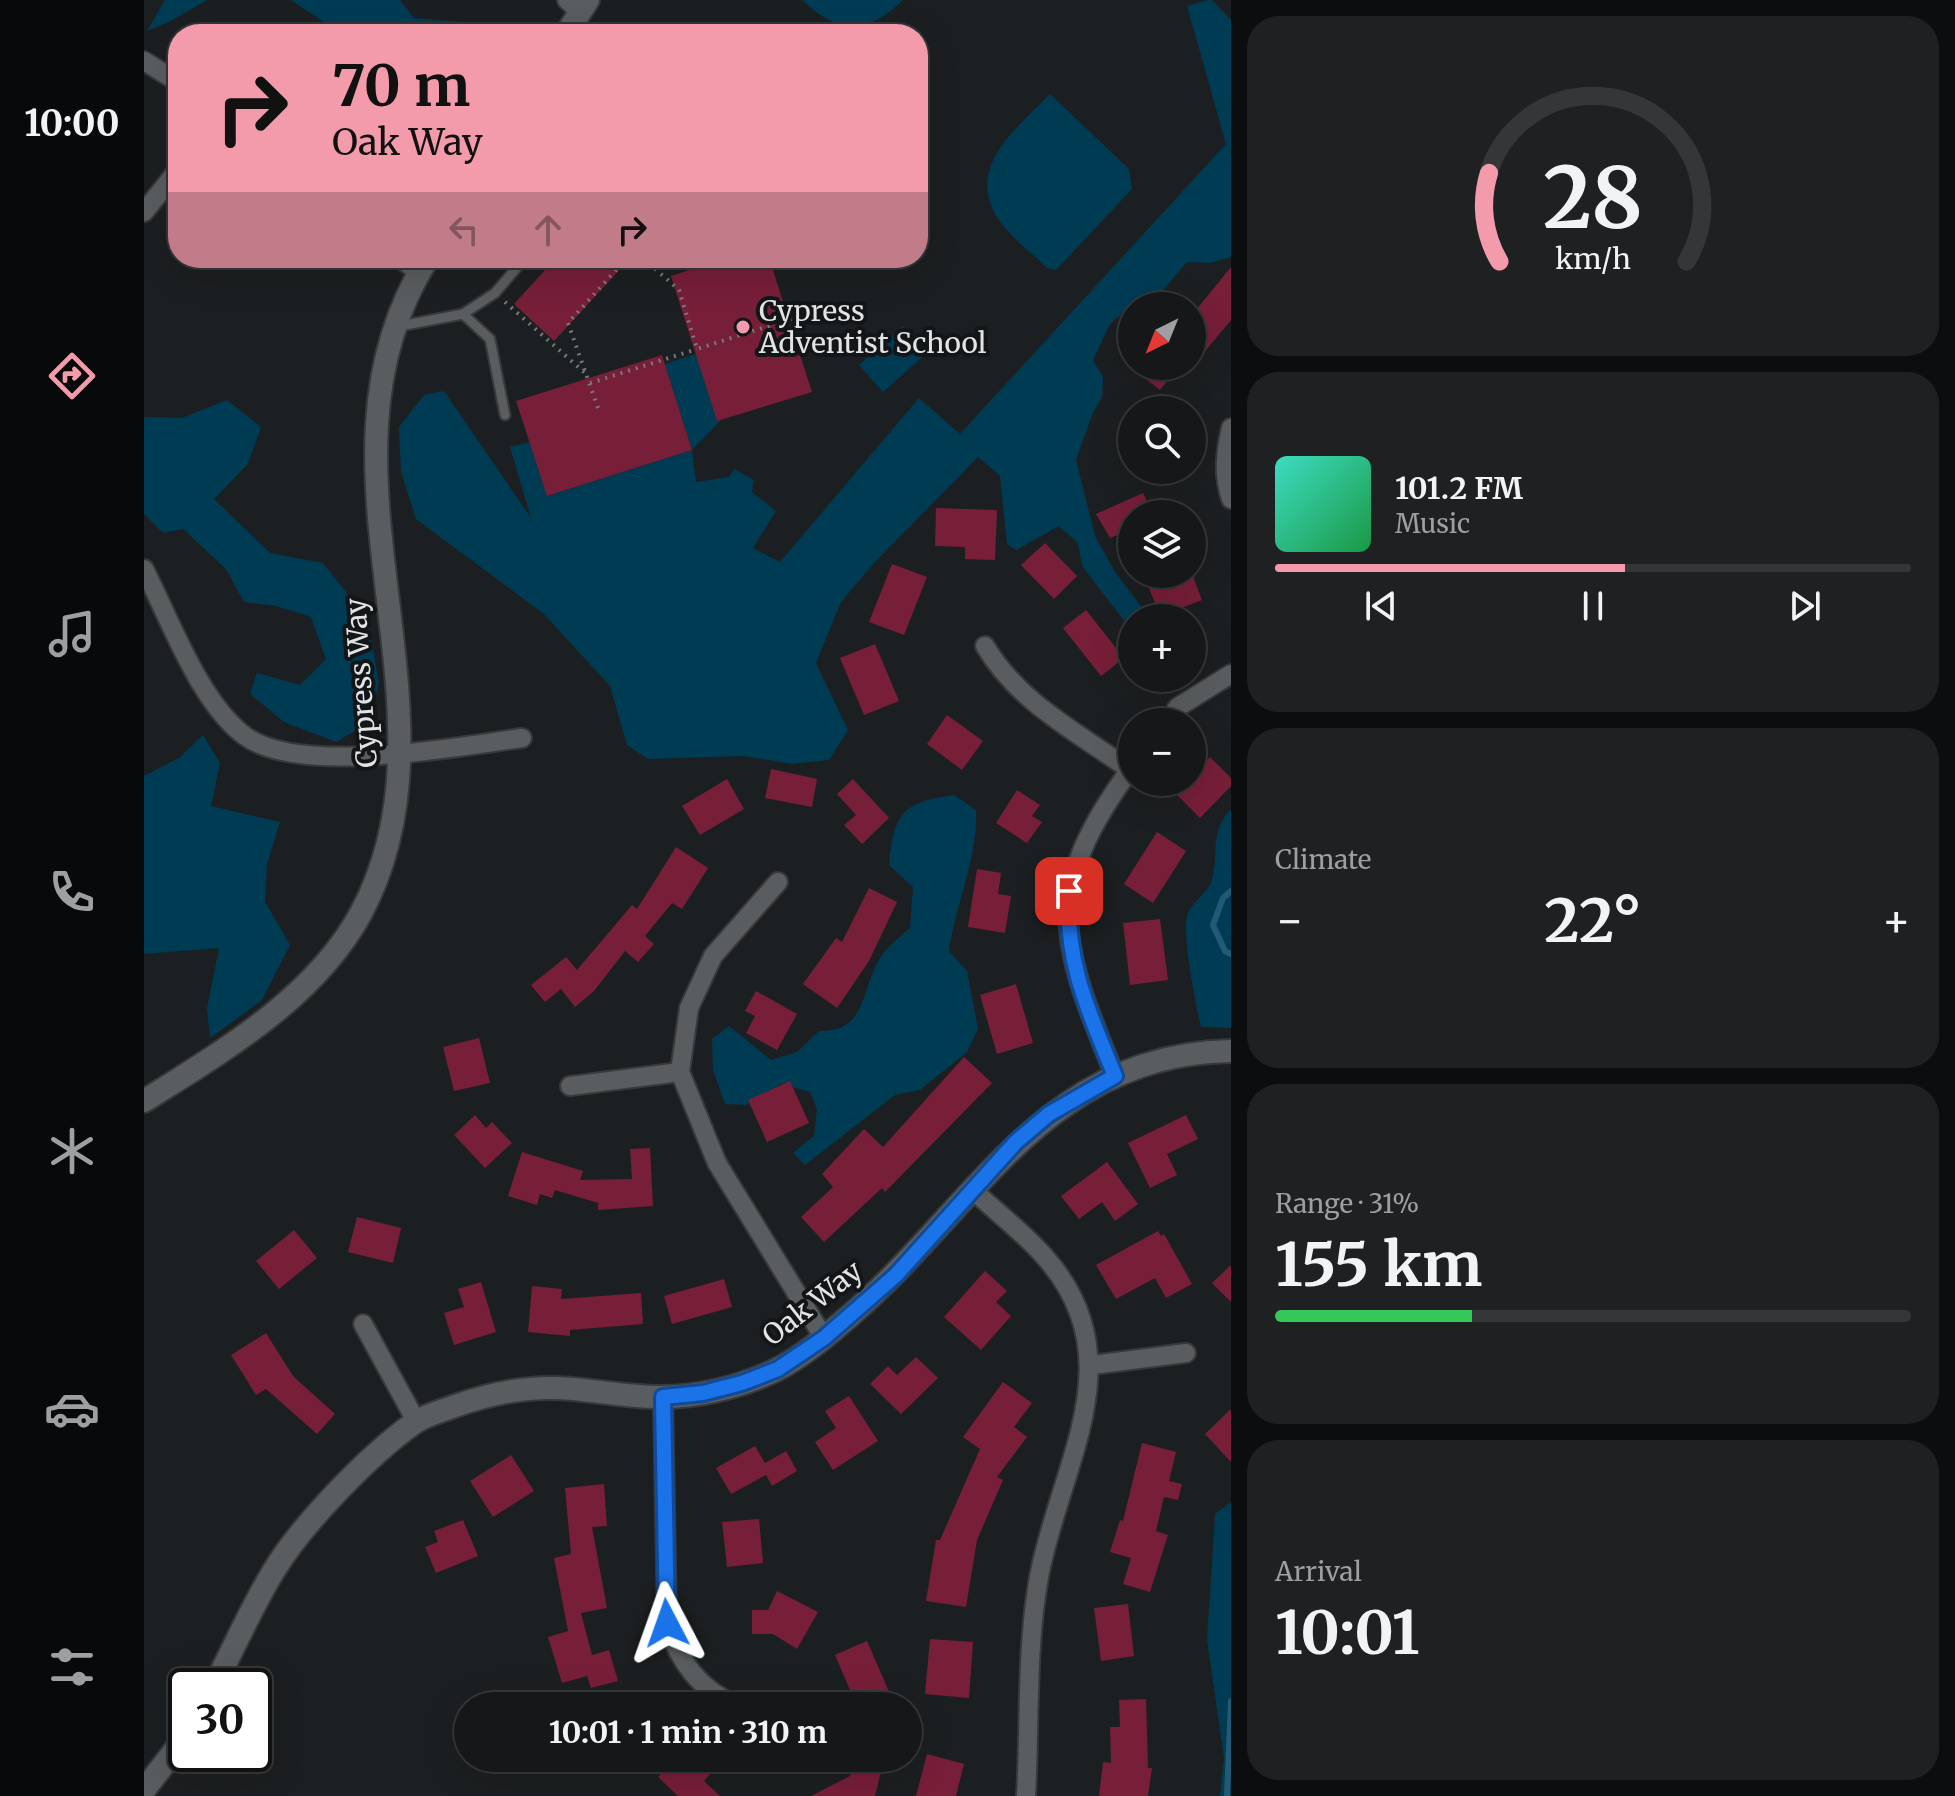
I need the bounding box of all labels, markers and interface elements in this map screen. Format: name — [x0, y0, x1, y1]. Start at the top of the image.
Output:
text: 70 m — [332, 51, 470, 121]
icon: right — [200, 56, 304, 160]
text: 10:00 — [24, 101, 120, 146]
text: Oak Way — [332, 120, 483, 165]
text: 28 — [1543, 146, 1643, 251]
icon: left — [442, 208, 486, 252]
icon: ahead — [526, 208, 570, 252]
icon: right — [610, 208, 654, 252]
text: km/h — [1555, 241, 1631, 277]
north arrow — [1118, 292, 1206, 380]
map controls — [1118, 292, 1206, 796]
place label: Cypress Adventist School — [758, 293, 987, 361]
marker: Cypress Adventist School — [734, 318, 752, 336]
icon: directions — [44, 348, 100, 404]
button: search — [1118, 396, 1206, 484]
text: 101.2 FM — [1395, 469, 1523, 507]
button: layers — [1118, 500, 1206, 588]
text: Music — [1395, 507, 1470, 540]
icon: previous — [1359, 584, 1403, 628]
icon: pause — [1571, 584, 1615, 628]
icon: next — [1783, 584, 1827, 628]
street label: Cypress Way — [337, 596, 385, 769]
button: + — [1118, 604, 1206, 692]
icon: music — [44, 606, 100, 662]
button: − — [1118, 708, 1206, 796]
text: Climate — [1275, 843, 1371, 876]
pin — [1035, 857, 1103, 925]
icon: phone — [44, 864, 100, 920]
icon: arrive — [1047, 869, 1091, 913]
text: 22° — [1544, 883, 1642, 958]
text: − — [1275, 893, 1304, 948]
text: + — [1882, 893, 1911, 948]
icon: climate — [44, 1123, 100, 1179]
text: Range · 31% — [1275, 1187, 1419, 1220]
text: 155 km — [1275, 1227, 1482, 1302]
street label: Oak Way — [755, 1252, 870, 1353]
icon: car — [44, 1381, 100, 1437]
text: Arrival — [1275, 1555, 1362, 1588]
position arrow — [625, 1581, 709, 1665]
text: 10:01 — [1275, 1595, 1419, 1670]
icon: filters — [44, 1639, 100, 1695]
speed limit sign: 30 — [168, 1668, 272, 1772]
text: 10:01 · 1 min · 310 m — [549, 1713, 827, 1751]

